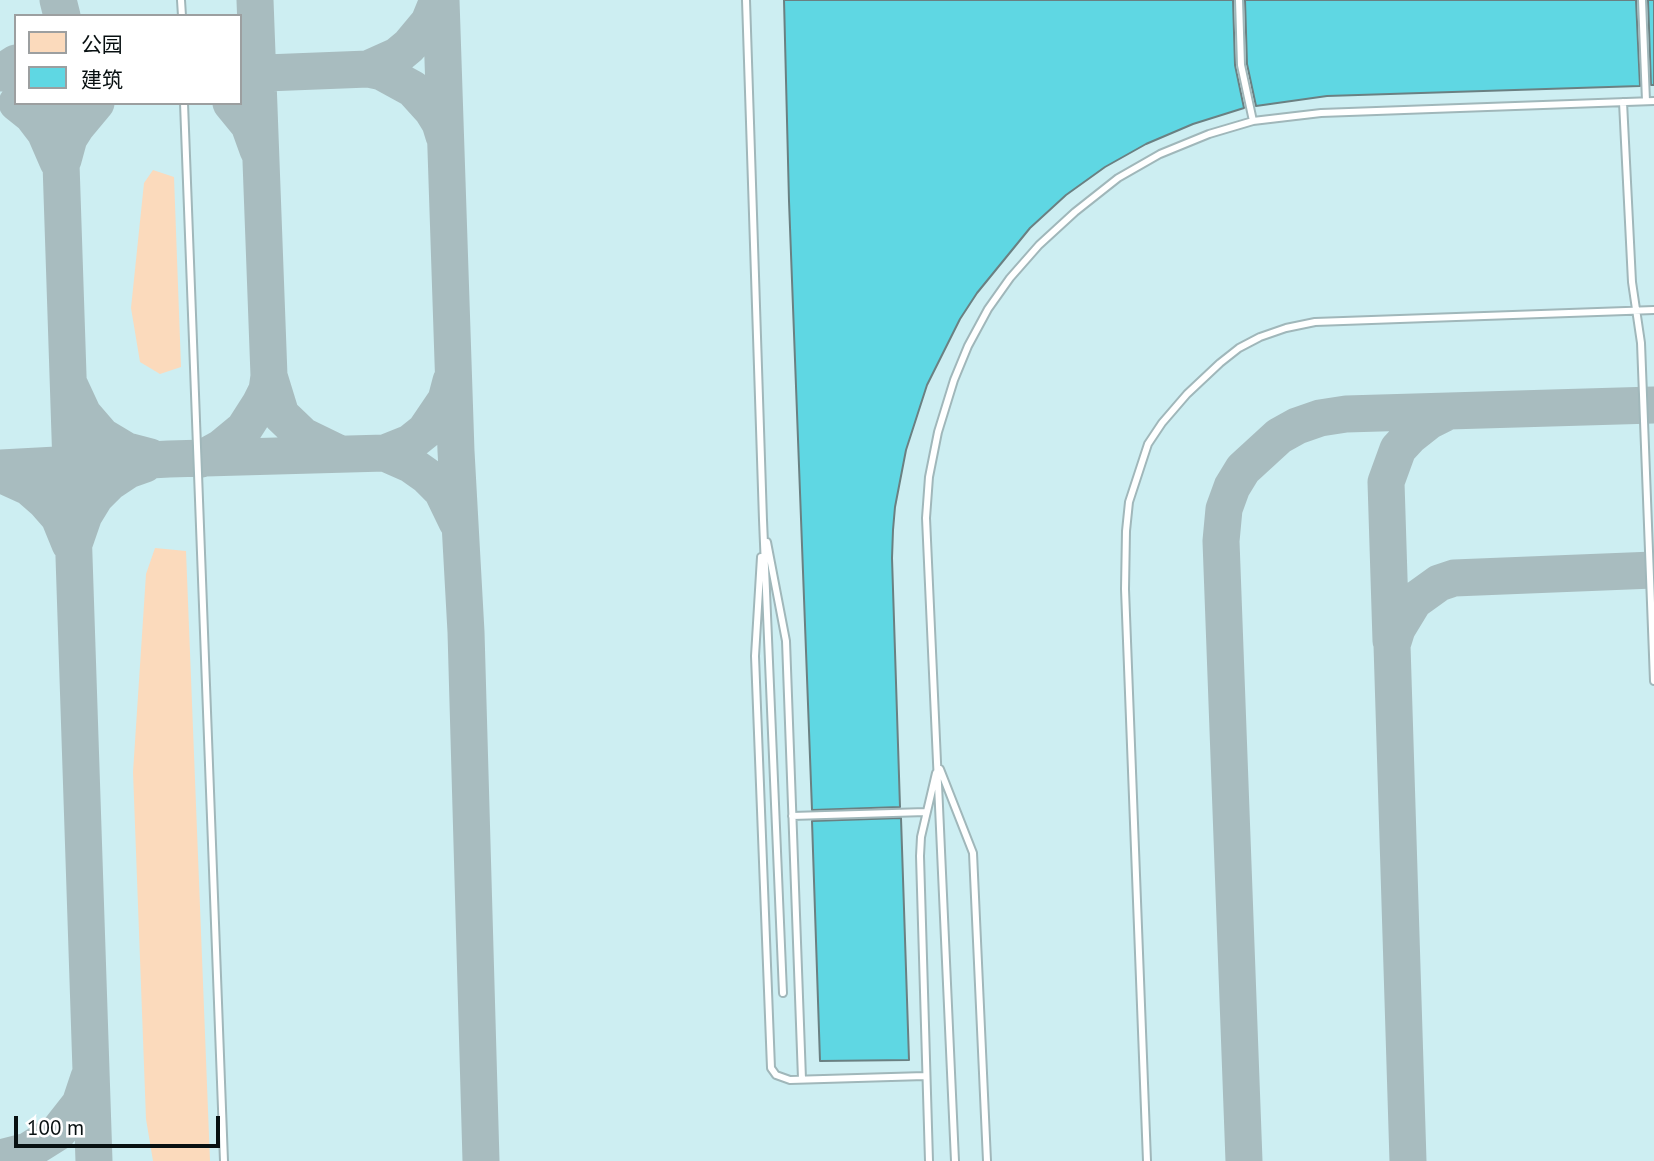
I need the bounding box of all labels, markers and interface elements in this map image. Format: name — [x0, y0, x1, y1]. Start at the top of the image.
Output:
legend — [14, 14, 242, 105]
text: 公园 — [81, 31, 123, 58]
text: 建筑 — [81, 66, 123, 93]
scale bar — [18, 1102, 224, 1146]
text: 100 m — [27, 1114, 84, 1141]

